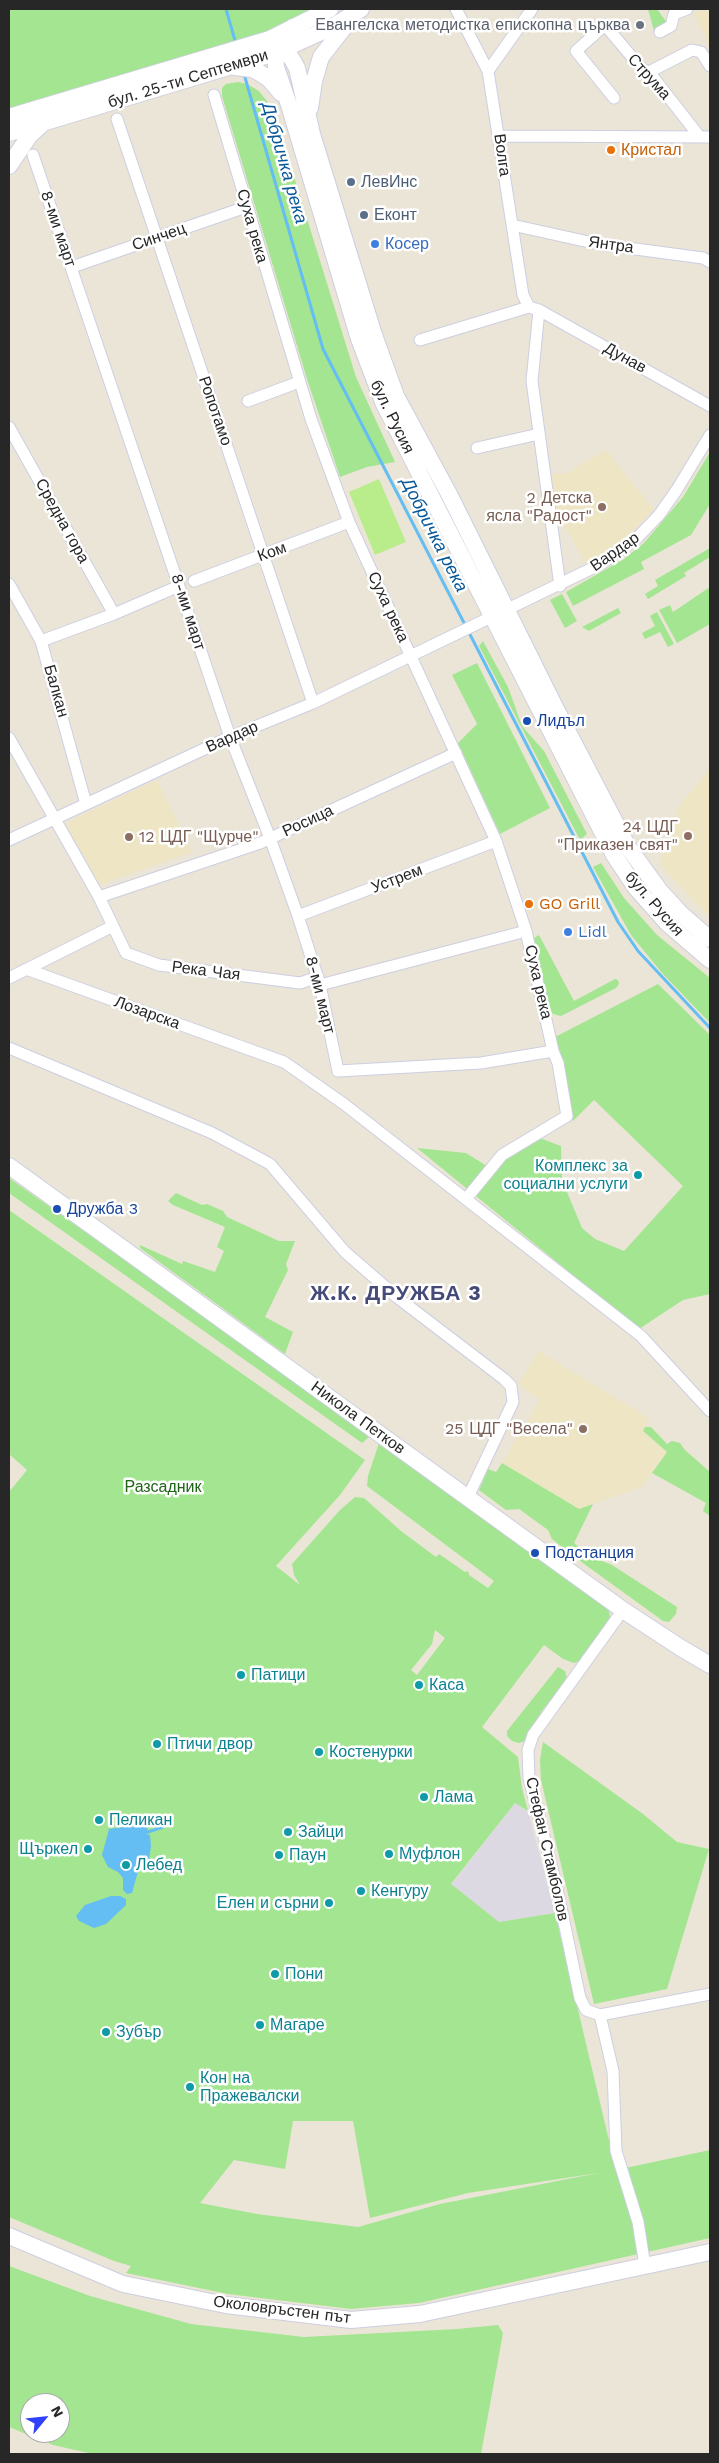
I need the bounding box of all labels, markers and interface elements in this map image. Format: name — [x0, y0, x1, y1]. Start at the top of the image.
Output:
place label: Евангелска методистка епископна църква — [315, 15, 630, 35]
marker: Евангелска методистка епископна църква — [634, 19, 646, 31]
street label: бул. 25-ти Септември — [106, 45, 270, 113]
street label: Струма — [623, 50, 675, 104]
water label: Добричка река — [256, 100, 312, 226]
street label: Волга — [490, 132, 514, 178]
place label: Кристал — [621, 140, 682, 160]
marker: Кристал — [605, 144, 617, 156]
place label: ЛевИнс — [361, 172, 417, 192]
marker: ЛевИнс — [345, 176, 357, 188]
street label: Суха река — [232, 187, 272, 265]
street label: 8-ми март — [36, 188, 80, 270]
place label: Еконт — [374, 205, 417, 225]
marker: Еконт — [358, 209, 370, 221]
street label: Синчец — [130, 219, 188, 255]
street label: Янтра — [587, 232, 635, 258]
place label: Косер — [385, 234, 429, 254]
marker: Косер — [369, 238, 381, 250]
street label: Дунав — [600, 339, 650, 377]
street label: Ропотамо — [194, 374, 236, 448]
street label: бул. Русия — [366, 377, 418, 457]
water label: Добричка река — [396, 474, 472, 596]
street label: Средна гора — [31, 475, 93, 567]
place label: 2 Детска ясла "Радост" — [486, 488, 592, 526]
marker: 2 Детска ясла "Радост" — [596, 501, 608, 513]
street label: Вардар — [587, 528, 643, 576]
street label: Ком — [255, 538, 289, 566]
street label: Суха река — [363, 569, 413, 645]
street label: 8-ми март — [167, 571, 209, 653]
street label: Балкан — [39, 662, 73, 720]
place label: Лидъл — [537, 711, 585, 731]
marker: Лидъл — [521, 715, 533, 727]
street label: Вардар — [203, 717, 261, 757]
street label: Росица — [280, 801, 336, 841]
place label: 24 ЦДГ "Приказен свят" — [557, 817, 678, 855]
place label: 12 ЦДГ "Щурче" — [139, 827, 259, 847]
marker: 24 ЦДГ "Приказен свят" — [682, 830, 694, 842]
marker: 12 ЦДГ "Щурче" — [123, 831, 135, 843]
street label: Устрем — [369, 861, 425, 897]
street label: бул. Русия — [621, 868, 687, 940]
place label: GO Grill — [539, 894, 600, 914]
marker: GO Grill — [523, 898, 535, 910]
place label: Lidl — [578, 922, 607, 942]
marker: Lidl — [562, 926, 574, 938]
street label: Суха река — [520, 943, 556, 1021]
street label: 8-ми март — [301, 954, 339, 1036]
street label: Река Чая — [171, 957, 241, 985]
street label: Лозарска — [111, 992, 183, 1034]
place label: Комплекс за социални услуги — [503, 1156, 628, 1194]
marker: Комплекс за социални услуги — [632, 1169, 644, 1181]
place label: Дружба 3 — [67, 1199, 138, 1219]
marker: Дружба 3 — [51, 1203, 63, 1215]
district label: Ж.К. ДРУЖБА 3 — [309, 1281, 483, 1307]
street label: Никола Петков — [307, 1377, 409, 1459]
place label: 25 ЦДГ "Весела" — [445, 1419, 573, 1439]
marker: 25 ЦДГ "Весела" — [577, 1423, 589, 1435]
park label: Разсадник — [124, 1477, 202, 1497]
place label: Подстанция — [545, 1543, 634, 1563]
marker: Подстанция — [529, 1547, 541, 1559]
place label: Патици — [251, 1665, 305, 1685]
marker: Патици — [235, 1669, 247, 1681]
place label: Каса — [429, 1675, 464, 1695]
marker: Каса — [413, 1679, 425, 1691]
place label: Птичи двор — [167, 1734, 253, 1754]
marker: Птичи двор — [151, 1738, 163, 1750]
place label: Костенурки — [329, 1742, 413, 1762]
marker: Костенурки — [313, 1746, 325, 1758]
street label: Стефан Стамболов — [521, 1775, 573, 1923]
place label: Лама — [434, 1787, 473, 1807]
marker: Лама — [418, 1791, 430, 1803]
place label: Пеликан — [109, 1810, 172, 1830]
marker: Пеликан — [93, 1814, 105, 1826]
place label: Зайци — [298, 1822, 344, 1842]
marker: Зайци — [282, 1826, 294, 1838]
place label: Щъркел — [19, 1839, 78, 1859]
marker: Щъркел — [82, 1843, 94, 1855]
place label: Муфлон — [399, 1844, 460, 1864]
place label: Паун — [289, 1845, 326, 1865]
marker: Муфлон — [383, 1848, 395, 1860]
marker: Паун — [273, 1849, 285, 1861]
place label: Лебед — [136, 1855, 182, 1875]
marker: Лебед — [120, 1859, 132, 1871]
place label: Кенгуру — [371, 1881, 428, 1901]
marker: Кенгуру — [355, 1885, 367, 1897]
place label: Елен и сърни — [217, 1893, 319, 1913]
marker: Елен и сърни — [323, 1897, 335, 1909]
place label: Пони — [285, 1964, 323, 1984]
marker: Пони — [269, 1968, 281, 1980]
place label: Магаре — [270, 2015, 325, 2035]
marker: Магаре — [254, 2019, 266, 2031]
place label: Зубър — [116, 2022, 161, 2042]
marker: Зубър — [100, 2026, 112, 2038]
place label: Кон на Пражевалски — [200, 2068, 299, 2106]
marker: Кон на Пражевалски — [184, 2081, 196, 2093]
street label: Околовръстен път — [212, 2292, 352, 2328]
north arrow — [20, 2393, 70, 2443]
text: N — [48, 2403, 67, 2420]

